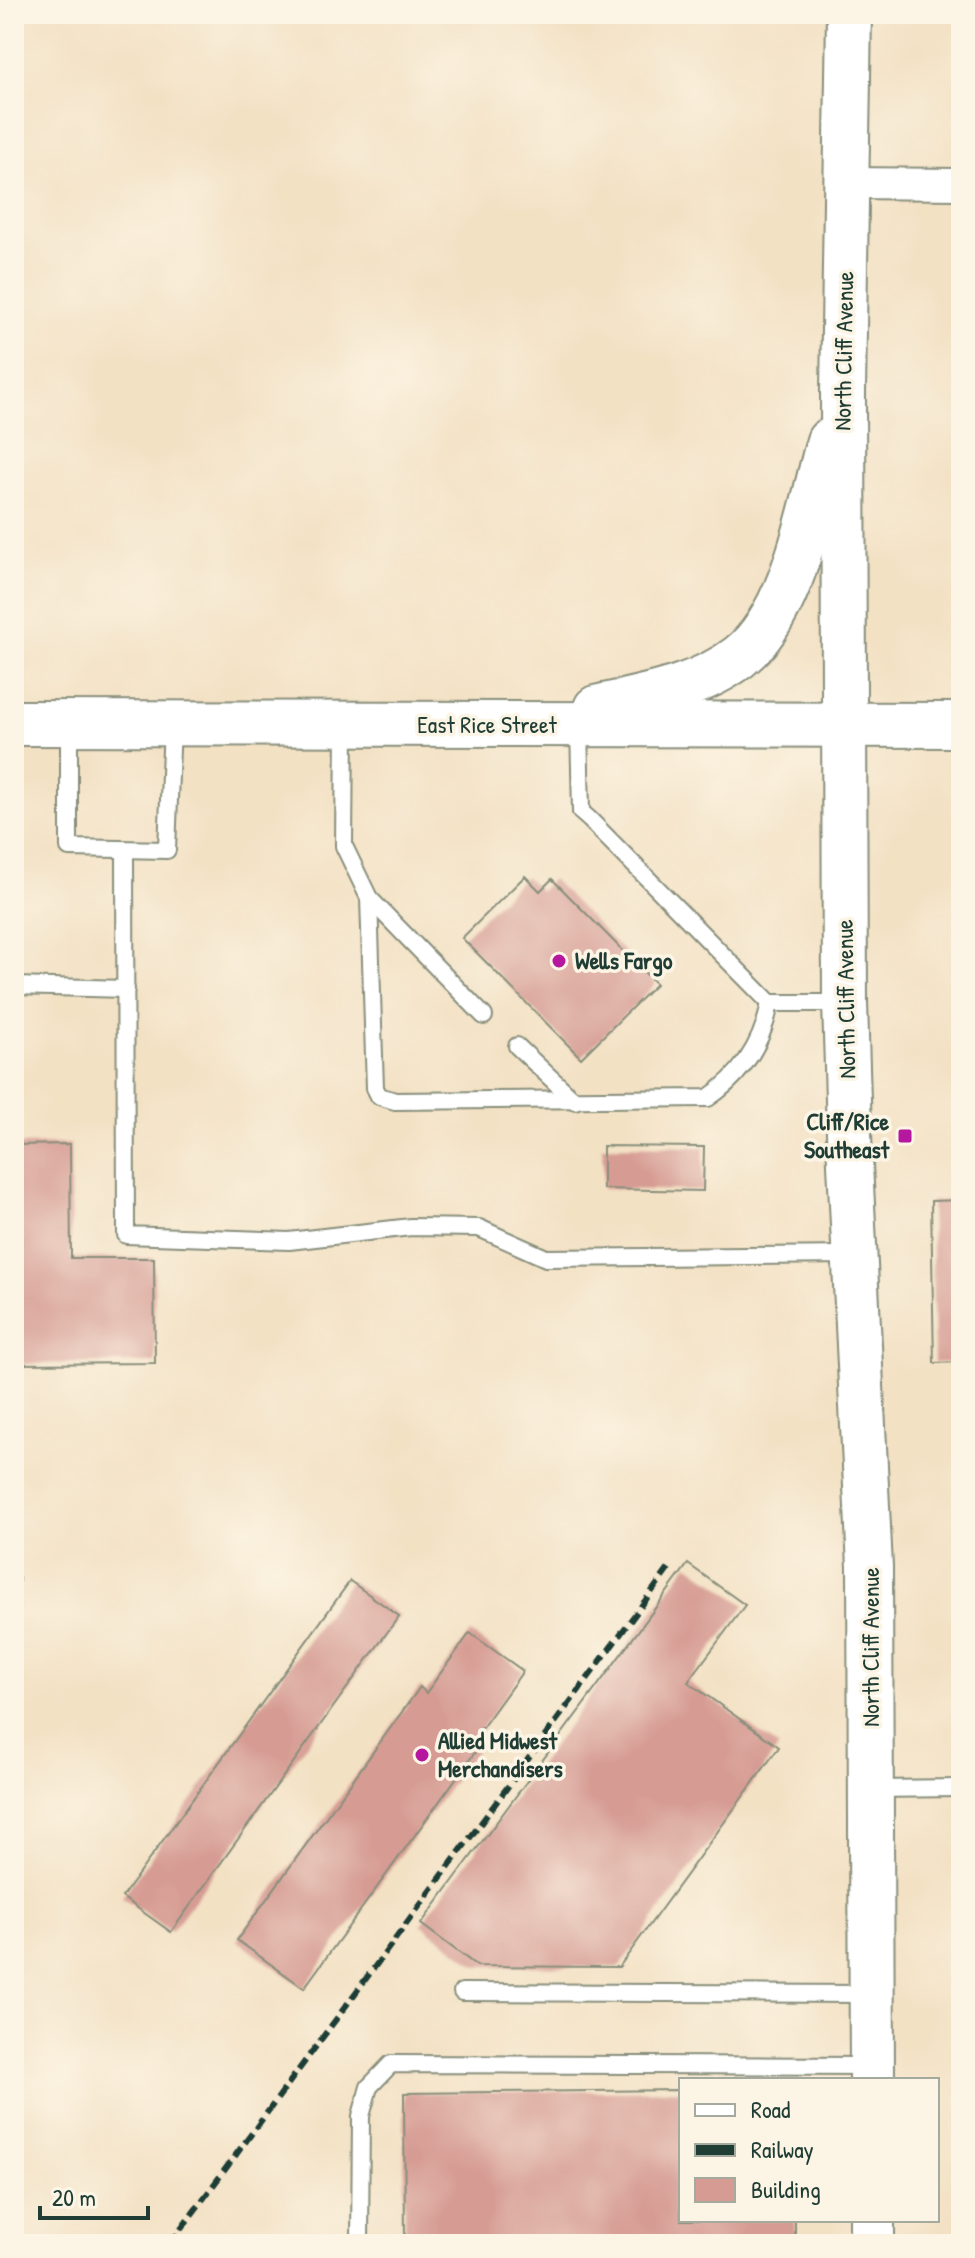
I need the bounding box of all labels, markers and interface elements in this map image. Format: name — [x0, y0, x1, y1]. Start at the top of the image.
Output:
street label: North Cliff Avenue — [826, 271, 860, 431]
street label: East Rice Street — [417, 708, 558, 740]
street label: North Cliff Avenue — [828, 919, 862, 1079]
place label: Wells Fargo — [575, 944, 673, 977]
marker: Wells Fargo — [550, 952, 568, 970]
place label: Cliff/Rice Southeast — [804, 1105, 890, 1165]
marker: Cliff/Rice Southeast — [896, 1127, 914, 1145]
street label: North Cliff Avenue — [854, 1567, 886, 1727]
place label: Allied Midwest Merchandisers — [438, 1724, 563, 1784]
marker: Allied Midwest Merchandisers — [413, 1746, 431, 1764]
legend — [679, 2078, 939, 2222]
text: Road — [751, 2093, 790, 2125]
text: Railway — [751, 2133, 814, 2165]
scale bar — [40, 2170, 148, 2220]
text: Building — [751, 2173, 821, 2205]
text: 20 m — [52, 2181, 96, 2213]

